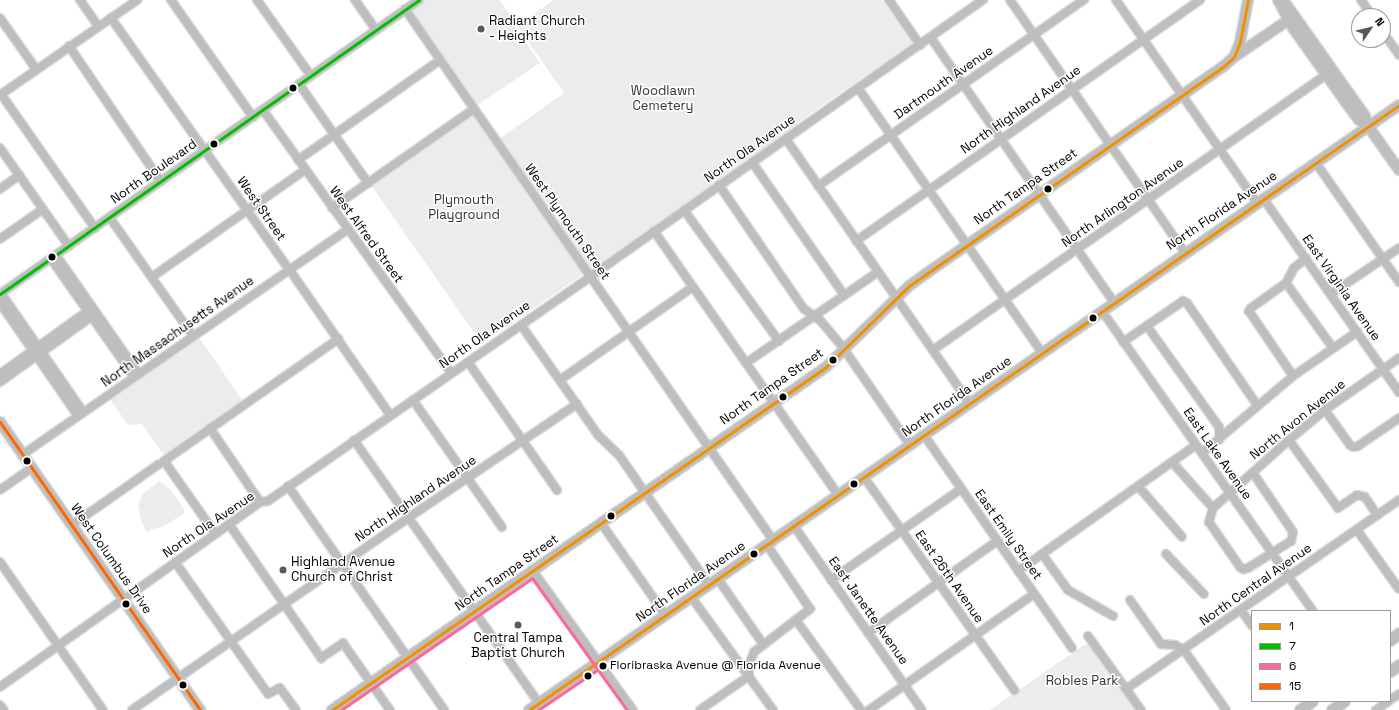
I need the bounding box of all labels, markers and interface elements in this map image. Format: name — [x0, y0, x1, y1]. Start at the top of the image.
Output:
north arrow — [1351, 8, 1391, 48]
place label: Radiant Church - Heights — [489, 14, 585, 45]
text: N — [1372, 15, 1388, 29]
marker: Radiant Church - Heights — [476, 24, 486, 34]
street label: Dartmouth Avenue — [891, 43, 997, 123]
street label: North Highland Avenue — [958, 63, 1084, 157]
unlabelled marker — [288, 83, 298, 93]
park label: Woodlawn Cemetery — [631, 84, 695, 115]
street label: North Ola Avenue — [702, 112, 798, 186]
street label: North Boulevard — [108, 137, 200, 207]
unlabelled marker — [209, 139, 219, 149]
street label: North Tampa Street — [971, 145, 1081, 229]
street label: North Arlington Avenue — [1059, 155, 1187, 251]
street label: West Plymouth Street — [521, 161, 613, 283]
street label: North Florida Avenue — [1164, 168, 1280, 254]
street label: West Street — [233, 174, 289, 244]
street label: West Alfred Street — [326, 184, 406, 286]
unlabelled marker — [1043, 184, 1053, 194]
park label: Plymouth Playground — [428, 193, 500, 224]
street label: East Virginia Avenue — [1298, 232, 1384, 344]
unlabelled marker — [47, 252, 57, 262]
street label: North Massachusetts Avenue — [99, 273, 257, 391]
street label: North Ola Avenue — [437, 298, 533, 372]
unlabelled marker — [1088, 313, 1098, 323]
street label: North Tampa Street — [717, 345, 827, 429]
street label: North Florida Avenue — [899, 353, 1015, 441]
unlabelled marker — [828, 355, 838, 365]
street label: North Avon Avenue — [1247, 377, 1349, 463]
unlabelled marker — [778, 392, 788, 402]
street label: East Lake Avenue — [1179, 405, 1255, 503]
street label: North Highland Avenue — [352, 453, 480, 545]
unlabelled marker — [22, 456, 32, 466]
unlabelled marker — [849, 479, 859, 489]
street label: East Emily Street — [971, 487, 1045, 583]
street label: North Ola Avenue — [160, 488, 258, 562]
street label: West Columbus Drive — [67, 501, 155, 617]
unlabelled marker — [606, 511, 616, 521]
street label: East 26th Avenue — [911, 528, 987, 626]
street label: North Tampa Street — [452, 531, 562, 615]
street label: North Florida Avenue — [633, 538, 749, 626]
street label: North Central Avenue — [1197, 540, 1315, 630]
unlabelled marker — [749, 549, 759, 559]
street label: East Janette Avenue — [825, 554, 911, 668]
place label: Highland Avenue Church of Christ — [291, 555, 395, 586]
marker: Highland Avenue Church of Christ — [278, 565, 288, 575]
unlabelled marker — [121, 599, 131, 609]
legend — [1251, 610, 1391, 702]
text: 1 — [1289, 618, 1294, 634]
marker: Central Tampa Baptist Church — [513, 620, 523, 630]
place label: Central Tampa Baptist Church — [471, 631, 565, 662]
text: 7 — [1289, 638, 1296, 654]
text: 6 — [1289, 658, 1296, 674]
place label: Floribraska Avenue @ Florida Avenue — [610, 659, 821, 673]
marker: Floribraska Avenue @ Florida Avenue — [598, 661, 608, 671]
unlabelled marker — [583, 671, 593, 681]
park label: Robles Park — [1046, 673, 1118, 689]
text: 15 — [1289, 678, 1301, 694]
unlabelled marker — [178, 680, 188, 690]

